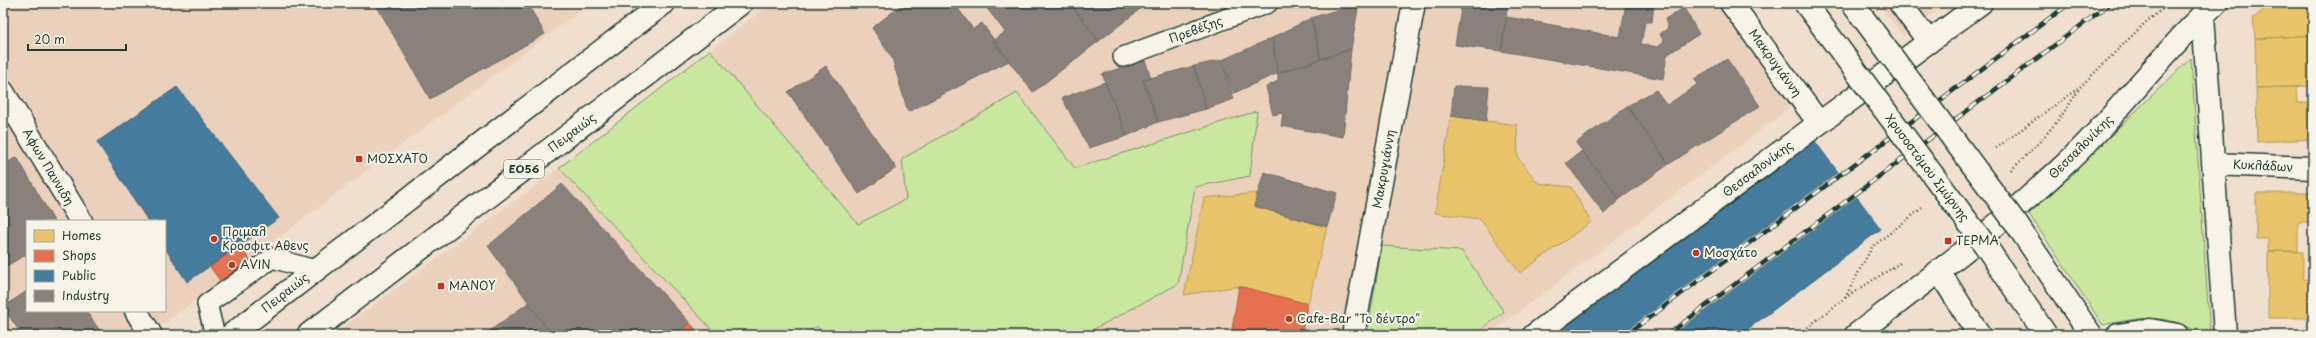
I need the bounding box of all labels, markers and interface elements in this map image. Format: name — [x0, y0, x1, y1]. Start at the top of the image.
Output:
street label: Πρεβέζης — [1166, 11, 1225, 47]
street label: Μακρυγιάννη — [1745, 25, 1807, 100]
scale bar — [28, 26, 126, 52]
text: 20 m — [34, 30, 65, 48]
street label: Πειραιώς — [544, 108, 599, 156]
street label: Χρυσοστόμου Σμύρνης — [1881, 110, 1974, 225]
street label: Θεσσαλονίκης — [2044, 110, 2116, 182]
street label: Αφων Παννιδη — [19, 125, 79, 208]
street label: Μακρυγιάννη — [1367, 128, 1399, 210]
street label: Θεσσαλονίκης — [1718, 136, 1796, 201]
place label: ΜΟΣΧΑΤΟ — [367, 149, 428, 167]
marker: ΜΟΣΧΑΤΟ — [354, 154, 364, 164]
street label: Κυκλάδων — [2232, 154, 2294, 176]
road number: ΕΟ56 — [504, 160, 544, 178]
legend — [26, 220, 166, 312]
place label: Πριμαλ Κροσφιτ Αθενς — [222, 222, 309, 254]
text: Homes — [62, 226, 101, 244]
place label: ΤΕΡΜΑ — [1956, 231, 1999, 249]
marker: Πριμαλ Κροσφιτ Αθενς — [209, 234, 219, 244]
marker: ΤΕΡΜΑ — [1943, 236, 1953, 246]
place label: Μοσχάτο — [1704, 243, 1757, 261]
text: Shops — [62, 246, 97, 264]
marker: Μοσχάτο — [1691, 248, 1701, 258]
place label: AVIN — [240, 255, 271, 273]
marker: AVIN — [227, 260, 237, 270]
text: Public — [62, 266, 96, 284]
street label: Πειραιώς — [257, 268, 312, 317]
place label: ΜΑΝΟΥ — [449, 276, 495, 294]
marker: ΜΑΝΟΥ — [436, 281, 446, 291]
text: Industry — [62, 286, 110, 304]
place label: Cafe-Bar "Το δέντρο" — [1297, 309, 1420, 327]
marker: Cafe-Bar "Το δέντρο" — [1284, 314, 1294, 324]

